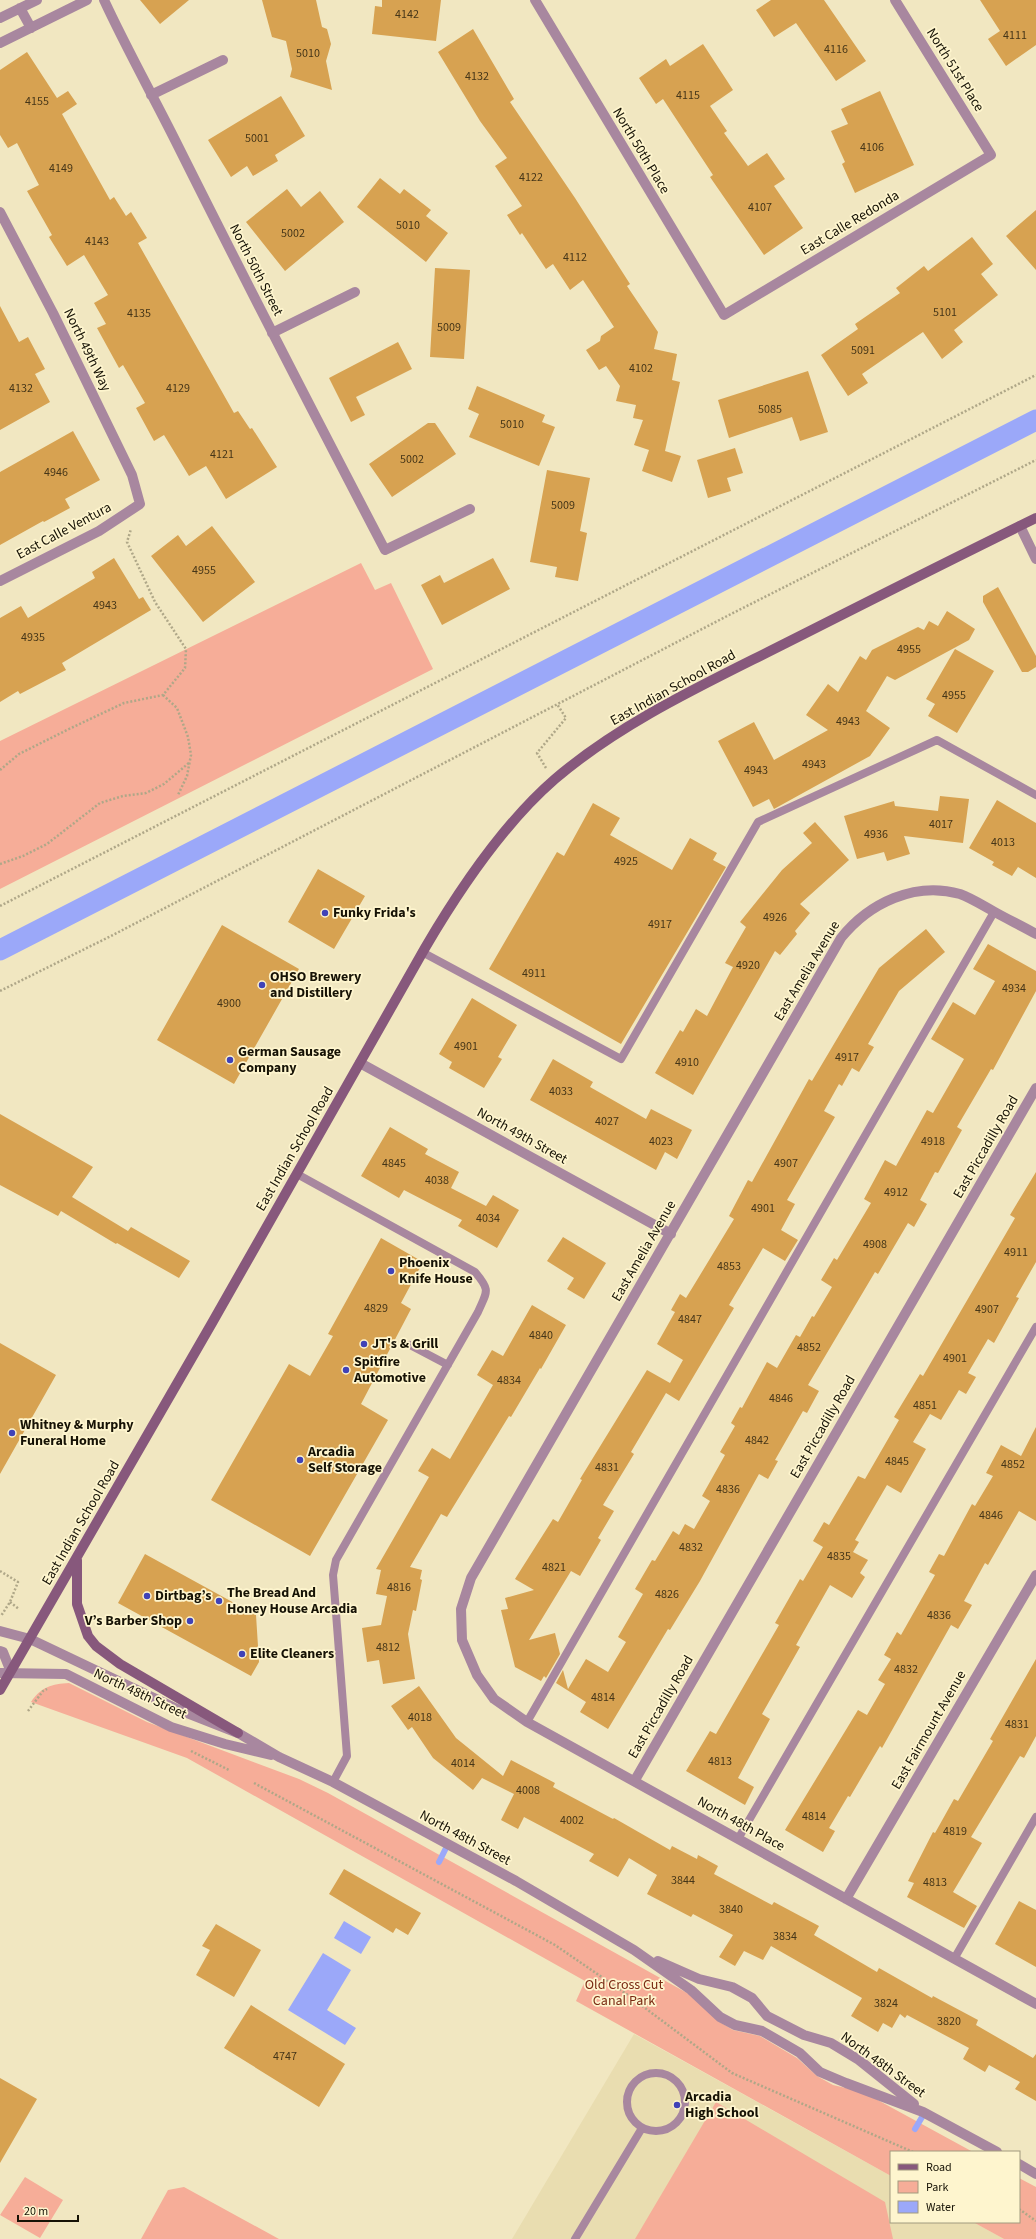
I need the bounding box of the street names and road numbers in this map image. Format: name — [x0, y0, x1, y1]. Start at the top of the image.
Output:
street label: North 51st Place — [921, 24, 989, 116]
street label: North 50th Place — [607, 104, 675, 198]
street label: East Calle Redonda — [797, 186, 903, 260]
street label: North 50th Street — [224, 221, 288, 320]
street label: North 49th Way — [58, 305, 116, 395]
street label: East Calle Ventura — [13, 498, 115, 564]
street label: East Indian School Road — [607, 645, 739, 731]
street label: East Amelia Avenue — [769, 917, 845, 1025]
street label: East Indian School Road — [251, 1083, 339, 1215]
street label: East Piccadilly Road — [948, 1092, 1024, 1202]
street label: North 49th Street — [473, 1103, 571, 1169]
street label: East Amelia Avenue — [607, 1197, 681, 1305]
street label: East Piccadilly Road — [785, 1372, 861, 1482]
street label: East Indian School Road — [37, 1457, 125, 1589]
street label: East Piccadilly Road — [623, 1652, 699, 1762]
street label: North 48th Street — [90, 1664, 190, 1724]
street label: East Fairmount Avenue — [887, 1667, 971, 1793]
street label: North 48th Place — [694, 1792, 788, 1856]
street label: North 48th Street — [416, 1806, 514, 1871]
street label: North 48th Street — [836, 2027, 930, 2103]

